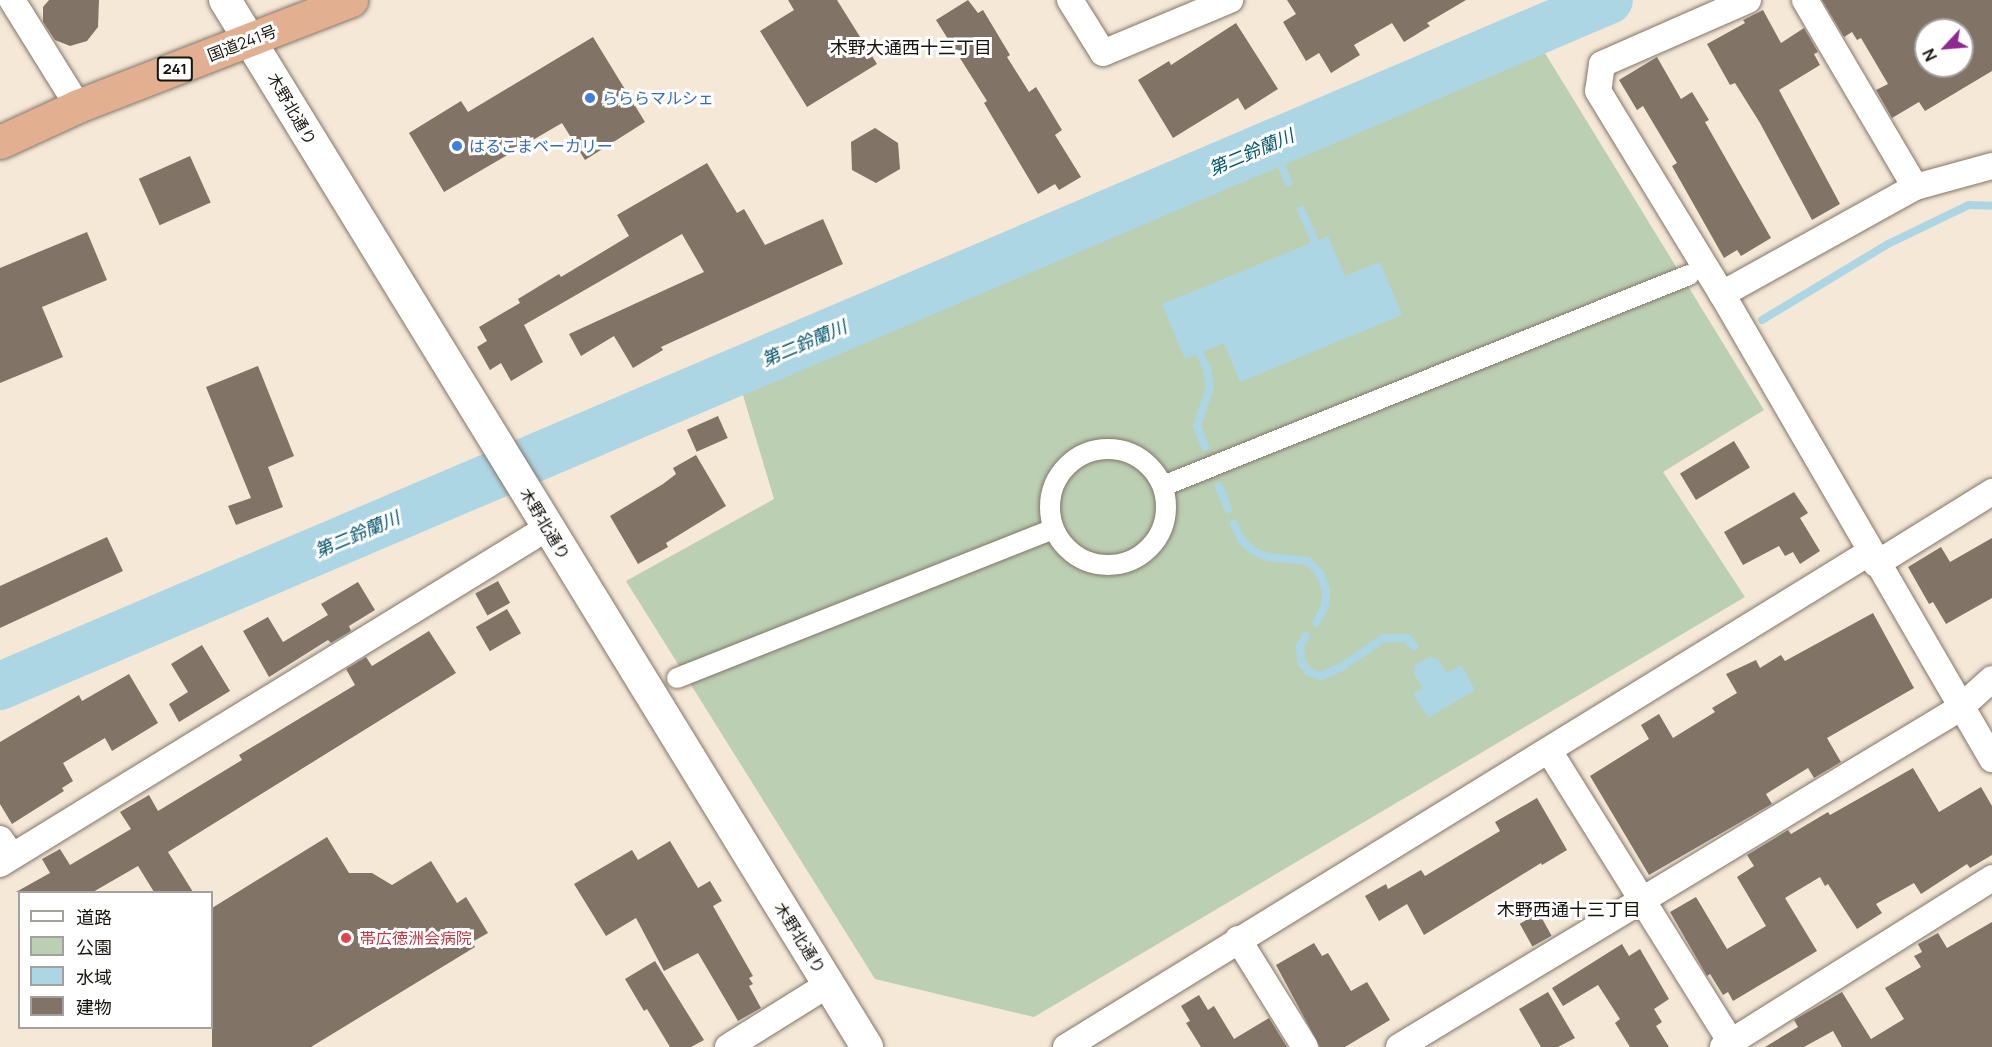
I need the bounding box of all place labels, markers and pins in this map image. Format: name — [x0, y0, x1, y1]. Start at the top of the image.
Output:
place label: らららマルシェ — [602, 88, 714, 108]
marker: らららマルシェ — [583, 91, 597, 105]
place label: はるこまベーカリー — [469, 136, 613, 156]
marker: はるこまベーカリー — [450, 139, 464, 153]
place label: 帯広徳洲会病院 — [360, 928, 472, 948]
marker: 帯広徳洲会病院 — [337, 929, 355, 947]

